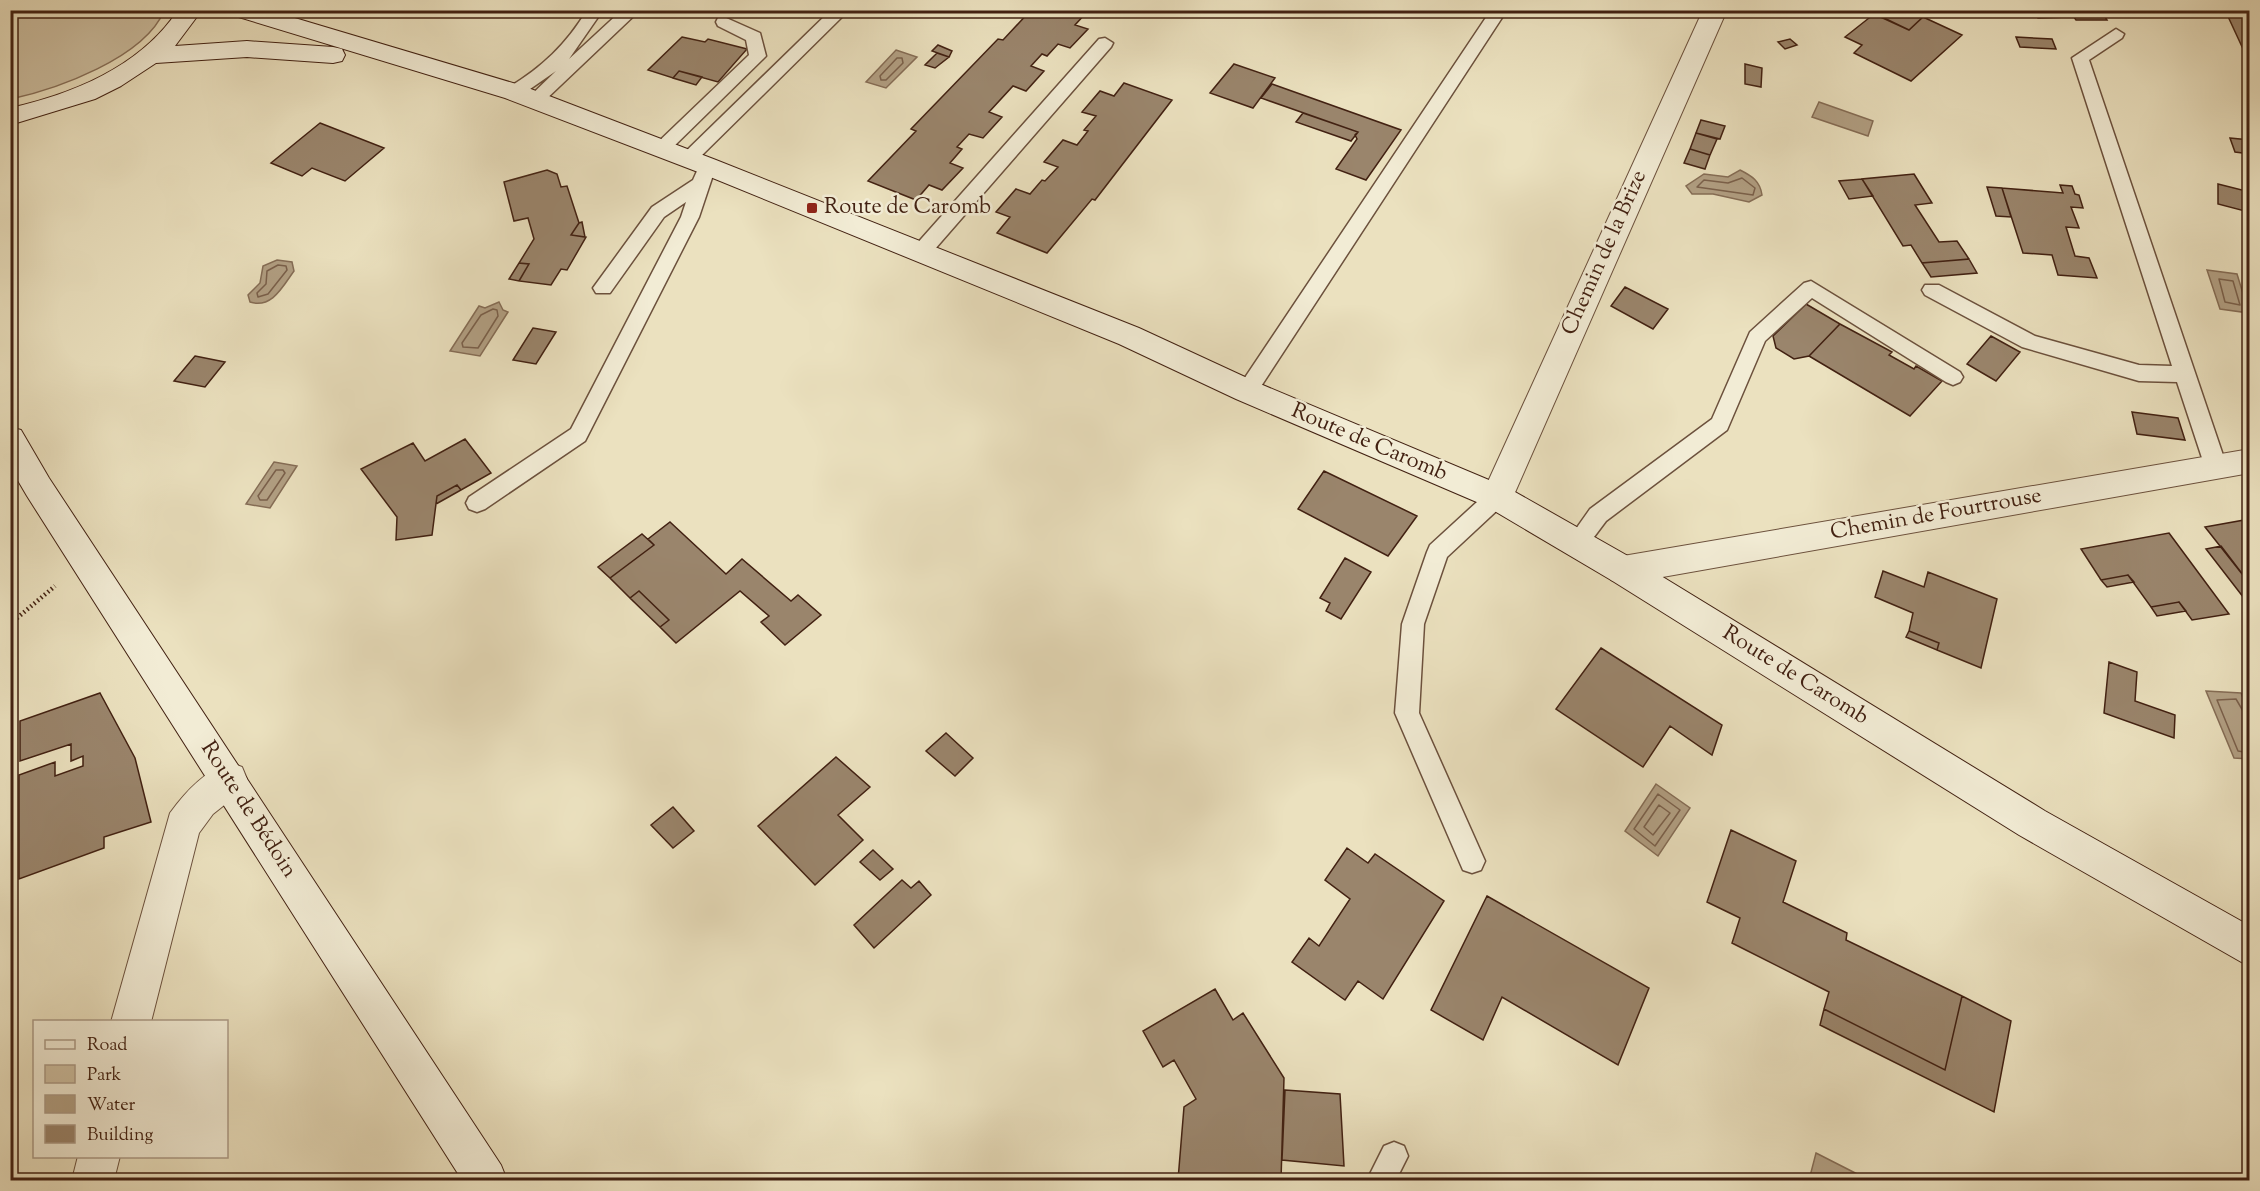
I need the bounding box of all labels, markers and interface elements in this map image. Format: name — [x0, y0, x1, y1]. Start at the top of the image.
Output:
street label: Chemin de la Brize — [1554, 165, 1656, 341]
place label: Route de Caromb — [824, 192, 991, 224]
marker: Route de Caromb — [805, 201, 819, 215]
street label: Route de Caromb — [1286, 396, 1452, 490]
street label: Chemin de Fourtrouse — [1828, 481, 2044, 549]
street label: Route de Caromb — [1716, 618, 1874, 734]
street label: Route de Bédoin — [192, 735, 304, 885]
legend — [33, 1020, 228, 1158]
text: Road — [87, 1033, 127, 1059]
text: Park — [87, 1063, 122, 1089]
text: Water — [87, 1093, 136, 1119]
text: Building — [87, 1123, 153, 1149]

